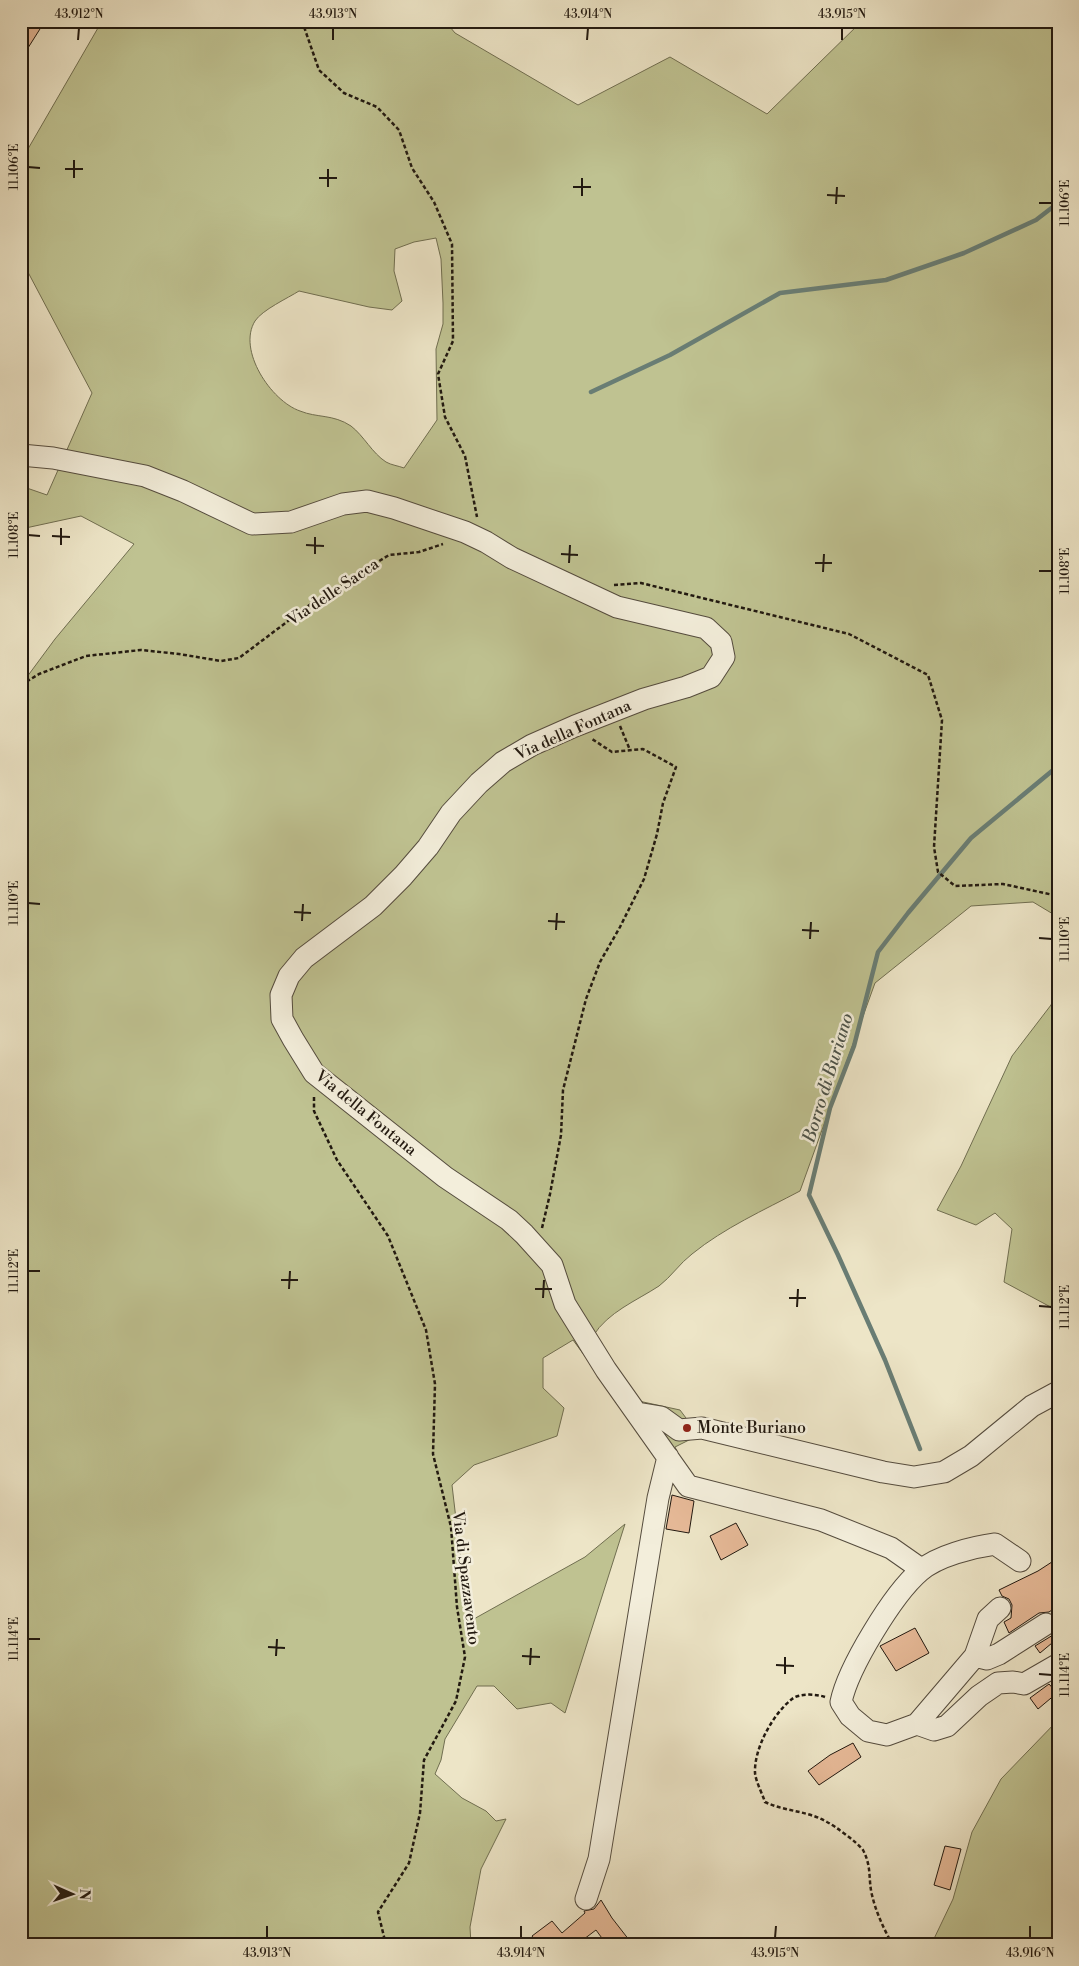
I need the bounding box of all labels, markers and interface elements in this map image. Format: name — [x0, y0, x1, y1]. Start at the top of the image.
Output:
text: 43.912°N — [55, 7, 104, 22]
text: 43.913°N — [309, 7, 357, 22]
text: 43.914°N — [564, 7, 612, 22]
text: 43.915°N — [818, 7, 866, 22]
text: 11.106°E — [7, 144, 22, 190]
text: 11.106°E — [1058, 180, 1073, 226]
text: 11.108°E — [7, 512, 22, 558]
text: 11.108°E — [1058, 548, 1073, 594]
street label: Via delle Sacca — [282, 553, 384, 631]
street label: Via della Fontana — [511, 695, 635, 765]
text: 11.110°E — [7, 881, 22, 925]
text: 11.110°E — [1058, 917, 1073, 961]
water label: Borro di Buriano — [797, 1010, 859, 1147]
street label: Via della Fontana — [310, 1065, 421, 1161]
text: 11.112°E — [7, 1249, 22, 1293]
text: 11.112°E — [1058, 1285, 1073, 1329]
place label: Monte Buriano — [697, 1418, 806, 1438]
marker: Monte Buriano — [681, 1422, 693, 1434]
street label: Via di Spazzavento — [448, 1509, 484, 1646]
text: 11.114°E — [7, 1617, 22, 1661]
text: 11.114°E — [1058, 1653, 1073, 1697]
north arrow — [48, 1868, 98, 1918]
text: N — [75, 1889, 93, 1900]
text: 43.913°N — [243, 1946, 291, 1961]
text: 43.914°N — [497, 1946, 545, 1961]
text: 43.915°N — [751, 1946, 799, 1961]
text: 43.916°N — [1006, 1946, 1054, 1961]

